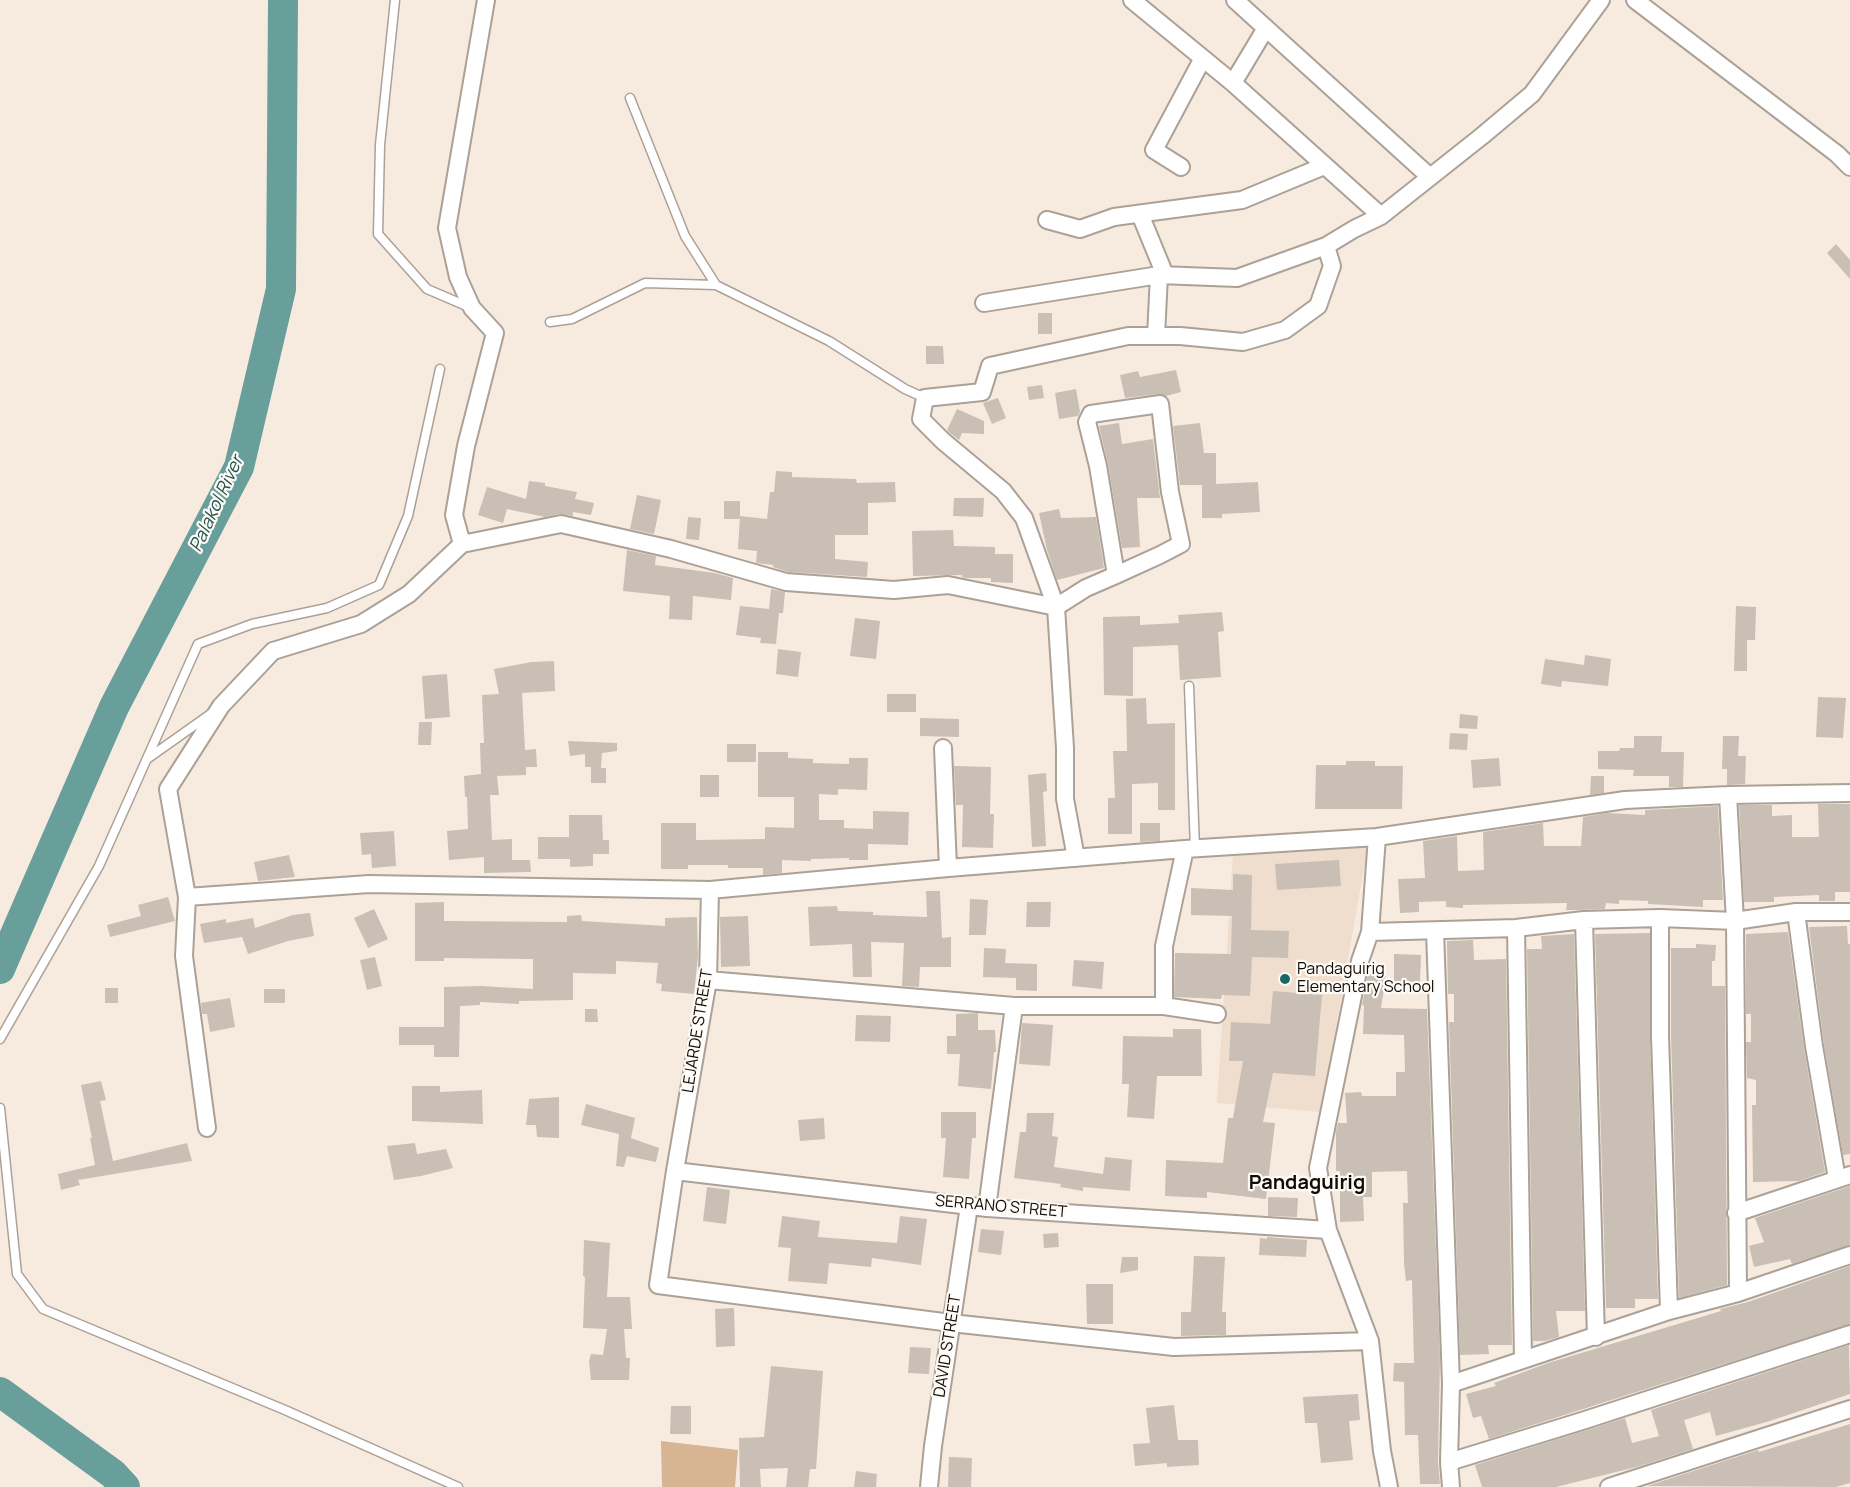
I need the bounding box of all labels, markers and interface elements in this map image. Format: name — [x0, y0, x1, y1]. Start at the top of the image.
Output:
water label: Palakol River — [185, 453, 249, 555]
place label: Pandaguirig Elementary School — [1297, 960, 1435, 998]
street label: LEJARDE STREET — [679, 968, 717, 1094]
marker: Pandaguirig Elementary School — [1278, 972, 1292, 986]
district label: Pandaguirig — [1249, 1171, 1365, 1195]
street label: SERRANO STREET — [934, 1192, 1068, 1222]
street label: DAVID STREET — [930, 1293, 966, 1399]

